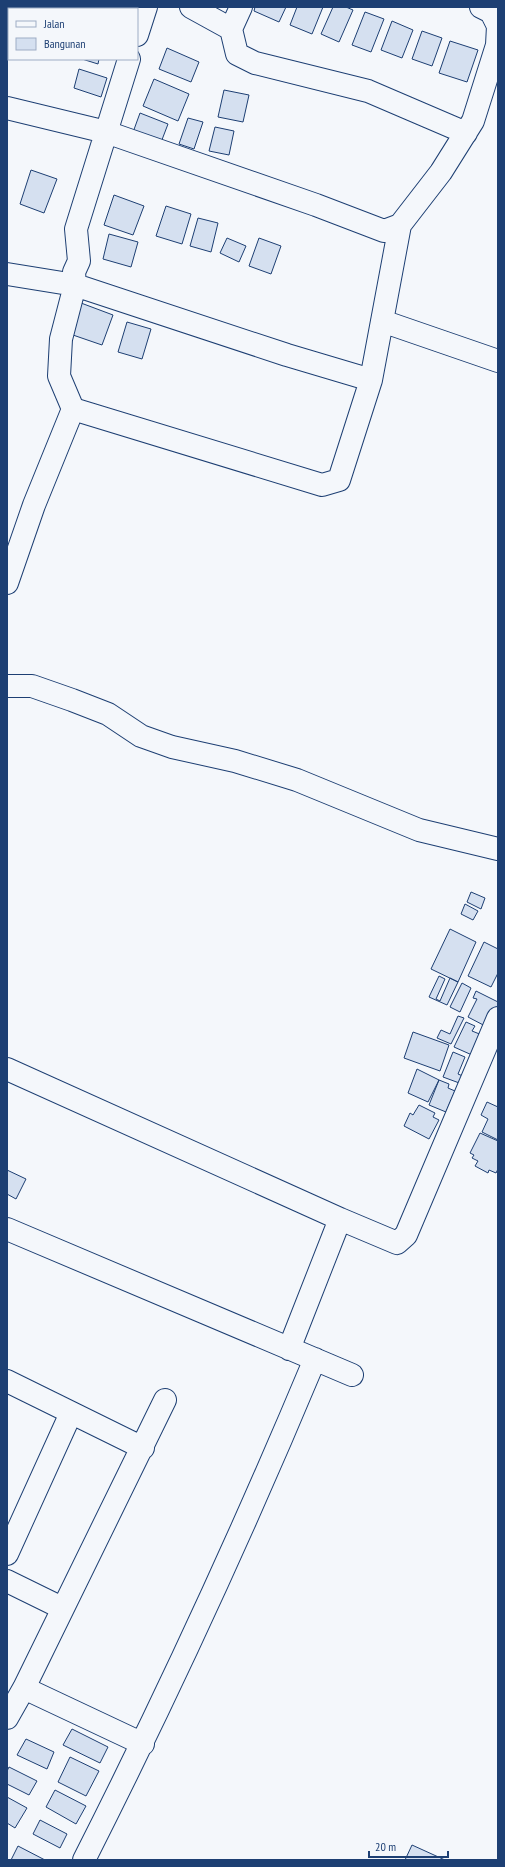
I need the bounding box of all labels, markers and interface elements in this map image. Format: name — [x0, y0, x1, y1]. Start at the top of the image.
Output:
legend — [8, 8, 138, 60]
text: Jalan — [43, 16, 65, 31]
text: Bangunan — [44, 36, 85, 51]
scale bar — [369, 1833, 448, 1859]
text: 20 m — [375, 1839, 396, 1854]

